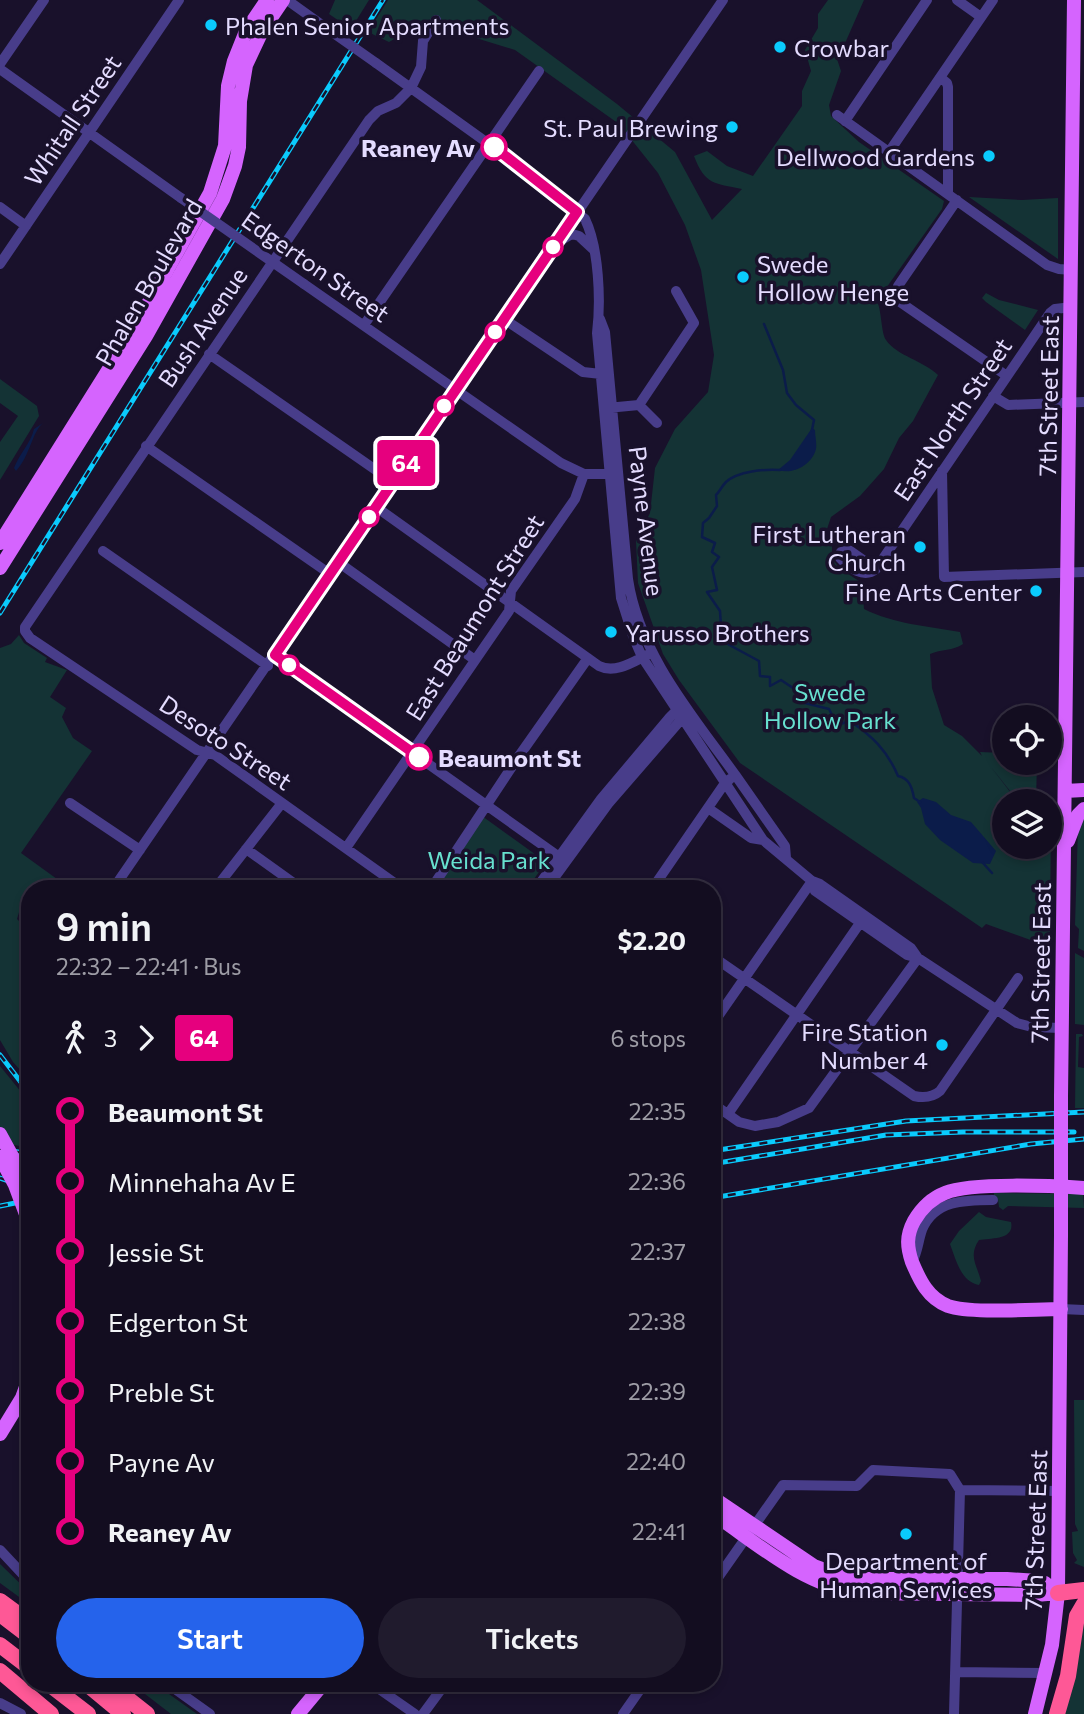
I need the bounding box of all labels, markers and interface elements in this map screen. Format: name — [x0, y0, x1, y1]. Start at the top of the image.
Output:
place label: Phalen Senior Apartments — [225, 11, 510, 40]
marker: Phalen Senior Apartments — [203, 17, 219, 33]
place label: Crowbar — [794, 33, 889, 62]
marker: Crowbar — [772, 39, 788, 55]
street label: Whitall Street — [18, 49, 126, 191]
place label: St. Paul Brewing — [543, 113, 718, 142]
marker: St. Paul Brewing — [724, 119, 740, 135]
place label: Reaney Av — [361, 133, 475, 162]
marker: Reaney Av — [481, 134, 507, 160]
place label: Dellwood Gardens — [776, 142, 975, 171]
marker: Dellwood Gardens — [981, 148, 997, 164]
street label: Phalen Boulevard — [88, 193, 208, 371]
street label: Edgerton Street — [237, 204, 395, 328]
unlabelled marker — [543, 237, 563, 257]
place label: Swede Hollow Henge — [757, 249, 909, 306]
street label: Bush Avenue — [151, 262, 253, 392]
marker: Swede Hollow Henge — [735, 269, 751, 285]
street label: 7th Street East — [1032, 315, 1064, 477]
unlabelled marker — [485, 322, 505, 342]
street label: East North Street — [887, 332, 1017, 506]
unlabelled marker — [434, 396, 454, 416]
line badge: 64 — [374, 440, 438, 486]
street label: Payne Avenue — [623, 444, 671, 598]
text: 64 — [391, 448, 421, 477]
unlabelled marker — [359, 507, 379, 527]
street label: East Beaumont Street — [399, 508, 549, 725]
place label: First Lutheran Church — [753, 519, 906, 576]
marker: First Lutheran Church — [912, 539, 928, 555]
place label: Fine Arts Center — [845, 577, 1022, 606]
marker: Fine Arts Center — [1028, 583, 1044, 599]
place label: Yarusso Brothers — [625, 618, 810, 647]
marker: Yarusso Brothers — [603, 624, 619, 640]
unlabelled marker — [279, 655, 299, 675]
park label: Swede Hollow Park — [764, 677, 896, 734]
street label: Desoto Street — [154, 688, 298, 796]
map controls — [992, 705, 1062, 859]
button: locate — [992, 705, 1062, 775]
place label: Beaumont St — [438, 743, 581, 772]
marker: Beaumont St — [406, 744, 432, 770]
button: layers — [992, 789, 1062, 859]
park label: Weida Park — [428, 845, 550, 874]
street label: 7th Street East — [1024, 882, 1056, 1044]
text: 9 min — [56, 902, 152, 949]
text: $2.20 — [617, 924, 686, 955]
text: 22:32 – 22:41 · Bus — [56, 952, 241, 980]
place label: Fire Station Number 4 — [801, 1017, 928, 1074]
icon: walk — [56, 1019, 94, 1057]
icon: forward — [127, 1019, 165, 1057]
text: 64 — [189, 1023, 219, 1052]
text: 3 — [104, 1024, 117, 1052]
text: 6 stops — [610, 1024, 686, 1052]
marker: Fire Station Number 4 — [934, 1037, 950, 1053]
text: Beaumont St — [108, 1096, 263, 1127]
text: 22:35 — [629, 1097, 686, 1125]
text: Minnehaha Av E — [108, 1166, 296, 1197]
text: 22:36 — [628, 1167, 686, 1195]
text: Jessie St — [108, 1236, 204, 1267]
text: 22:37 — [630, 1237, 686, 1265]
text: Edgerton St — [108, 1306, 248, 1337]
text: 22:38 — [628, 1307, 686, 1335]
text: Preble St — [108, 1376, 214, 1407]
text: 22:39 — [628, 1377, 686, 1405]
text: Payne Av — [108, 1446, 215, 1477]
text: 22:40 — [626, 1447, 686, 1475]
street label: 7th Street East — [1018, 1449, 1052, 1611]
text: Reaney Av — [108, 1516, 232, 1547]
text: 22:41 — [632, 1517, 686, 1545]
marker: Department of Human Services — [898, 1526, 914, 1542]
place label: Department of Human Services — [819, 1546, 993, 1603]
button: Start — [56, 1598, 364, 1678]
button: Tickets — [378, 1598, 686, 1678]

